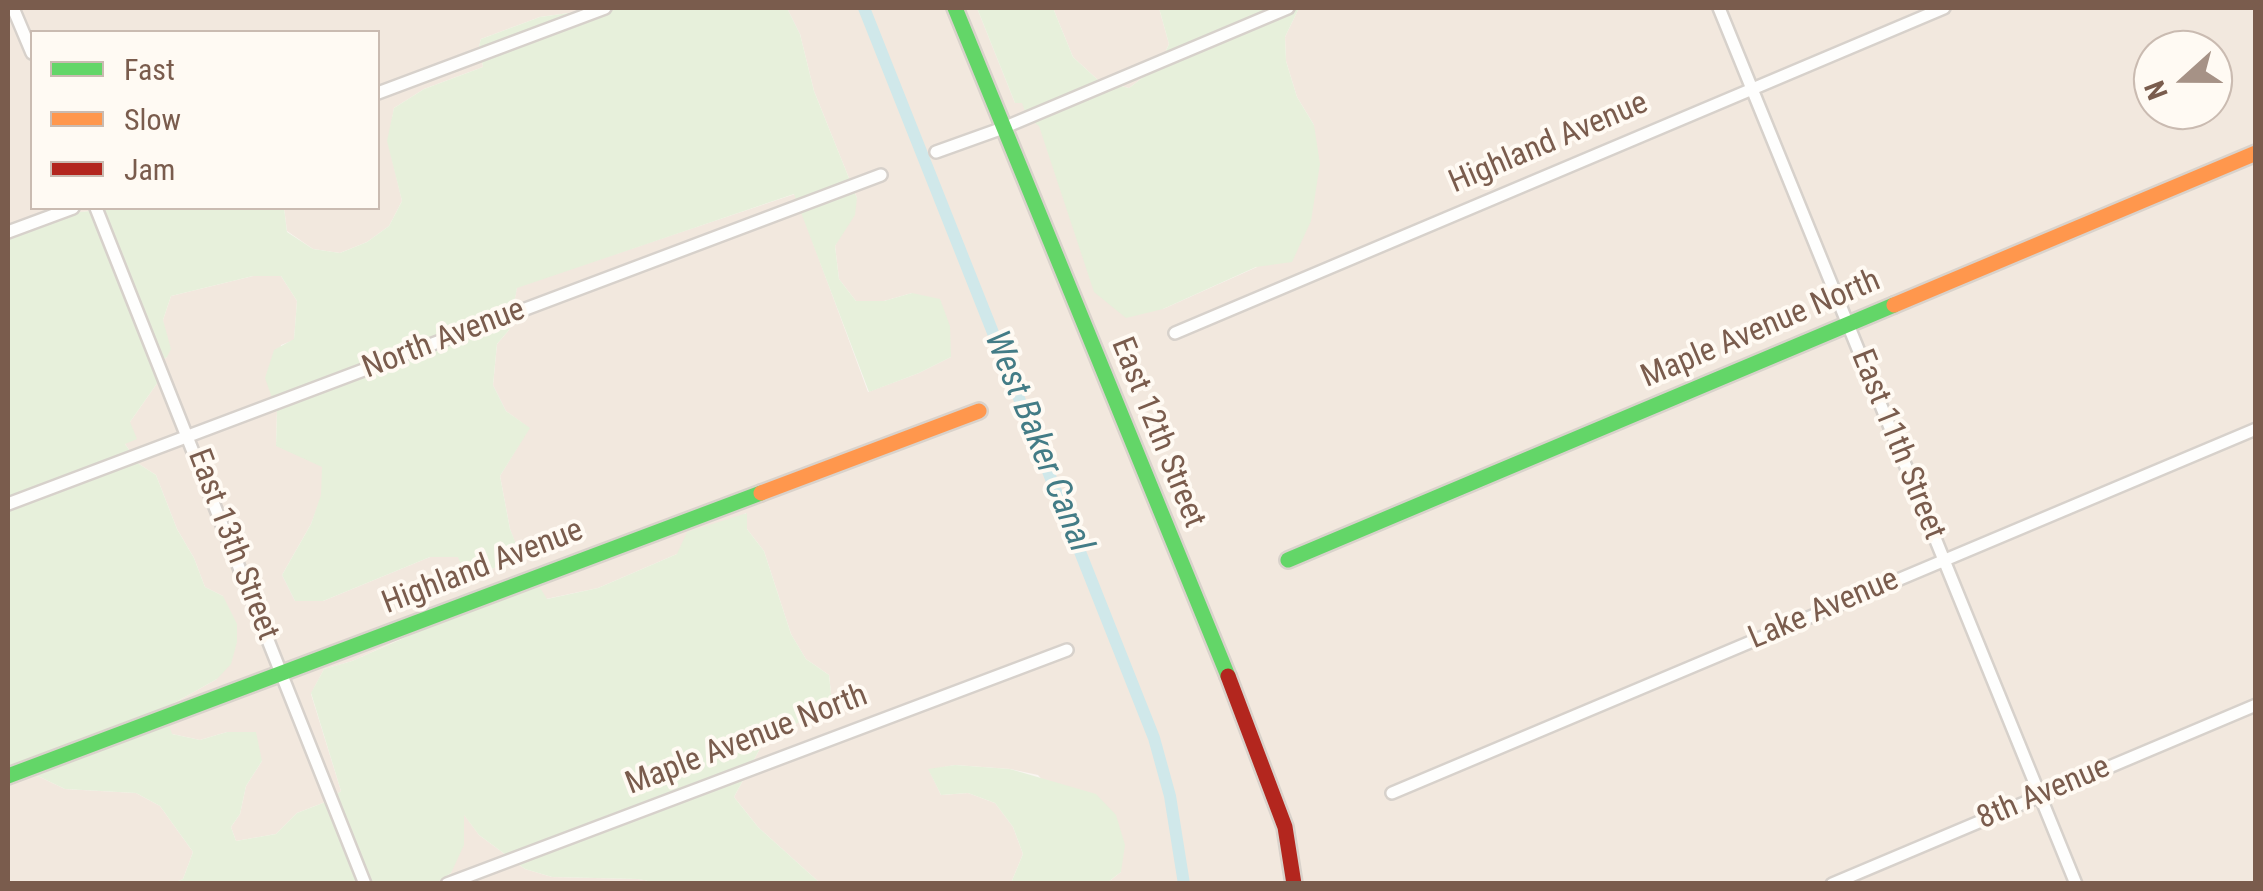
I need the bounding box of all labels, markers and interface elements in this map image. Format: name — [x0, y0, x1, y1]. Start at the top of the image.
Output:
legend — [30, 30, 380, 210]
north arrow — [2133, 30, 2233, 130]
text: Fast — [124, 52, 175, 87]
text: N — [2138, 76, 2175, 104]
street label: Highland Avenue — [1444, 85, 1654, 203]
text: Slow — [124, 102, 181, 137]
text: Jam — [124, 152, 175, 187]
street label: Maple Avenue North — [1636, 262, 1886, 398]
street label: North Avenue — [357, 291, 531, 389]
water label: West Baker Canal — [974, 325, 1100, 559]
street label: East 12th Street — [1101, 332, 1213, 534]
street label: East 11th Street — [1841, 344, 1953, 546]
street label: East 13th Street — [178, 444, 286, 646]
street label: Highland Avenue — [377, 512, 589, 624]
street label: Lake Avenue — [1743, 561, 1905, 659]
street label: Maple Avenue North — [621, 677, 873, 805]
street label: 8th Avenue — [1972, 749, 2116, 839]

